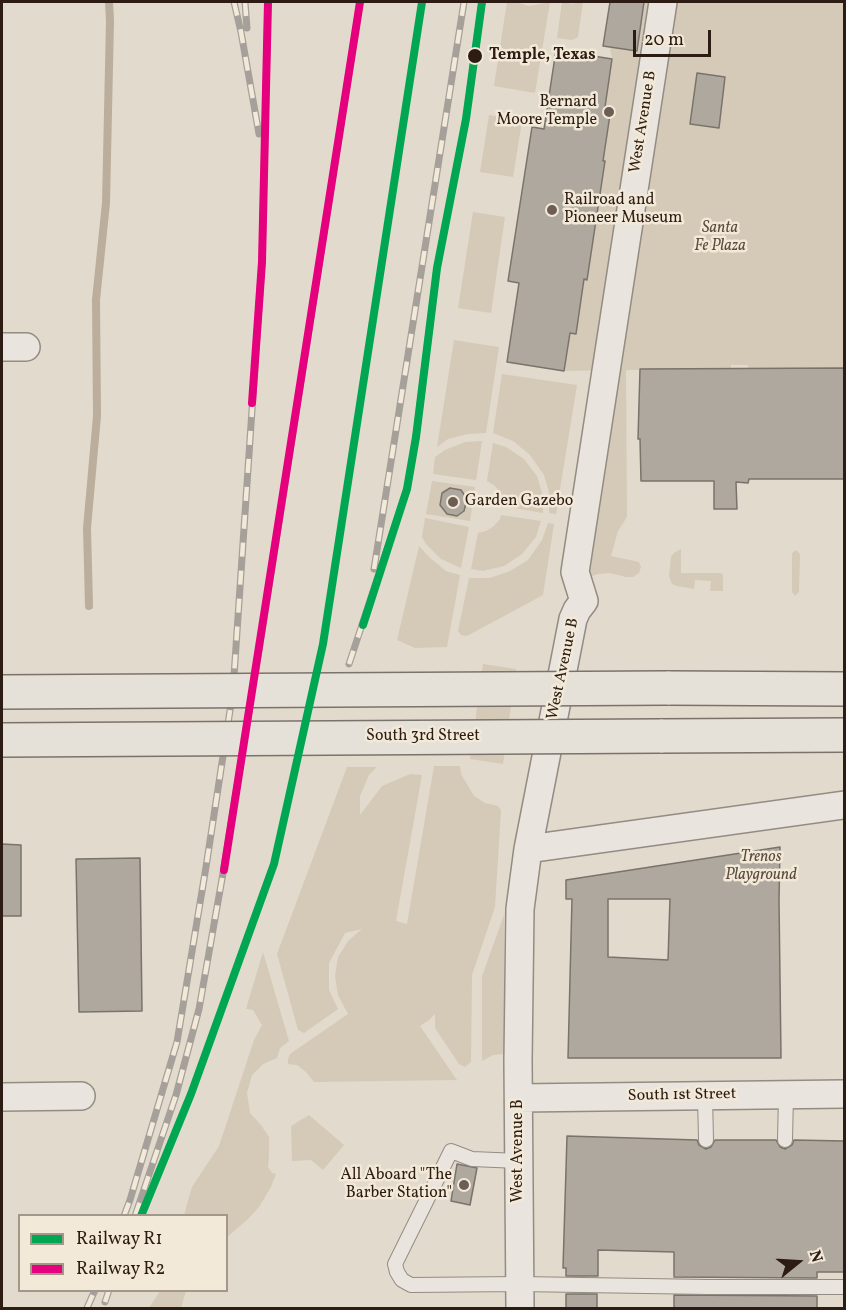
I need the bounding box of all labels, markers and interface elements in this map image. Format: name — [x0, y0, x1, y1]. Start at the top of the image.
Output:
scale bar — [636, 18, 714, 56]
text: 20 m — [644, 28, 684, 53]
place label: Temple, Texas — [489, 46, 596, 66]
marker: Temple, Texas — [466, 47, 484, 65]
street label: West Avenue B — [626, 69, 662, 175]
place label: Bernard Moore Temple — [497, 93, 597, 131]
marker: Bernard Moore Temple — [602, 105, 616, 119]
place label: Railroad and Pioneer Museum — [564, 191, 682, 229]
marker: Railroad and Pioneer Museum — [545, 203, 559, 217]
park label: Santa Fe Plaza — [694, 219, 746, 257]
place label: Garden Gazebo — [465, 492, 573, 512]
marker: Garden Gazebo — [446, 495, 460, 509]
street label: West Avenue B — [544, 616, 584, 722]
street label: South 3rd Street — [366, 727, 480, 747]
park label: Trenos Playground — [725, 848, 797, 886]
street label: South 1st Street — [628, 1085, 736, 1107]
street label: West Avenue B — [509, 1099, 529, 1203]
place label: All Aboard "The Barber Station" — [340, 1166, 452, 1204]
marker: All Aboard "The Barber Station" — [457, 1178, 471, 1192]
legend — [18, 1214, 228, 1292]
text: Railway R1 — [76, 1227, 163, 1252]
north arrow — [768, 1232, 828, 1292]
text: N — [803, 1248, 827, 1265]
text: Railway R2 — [76, 1257, 165, 1282]

